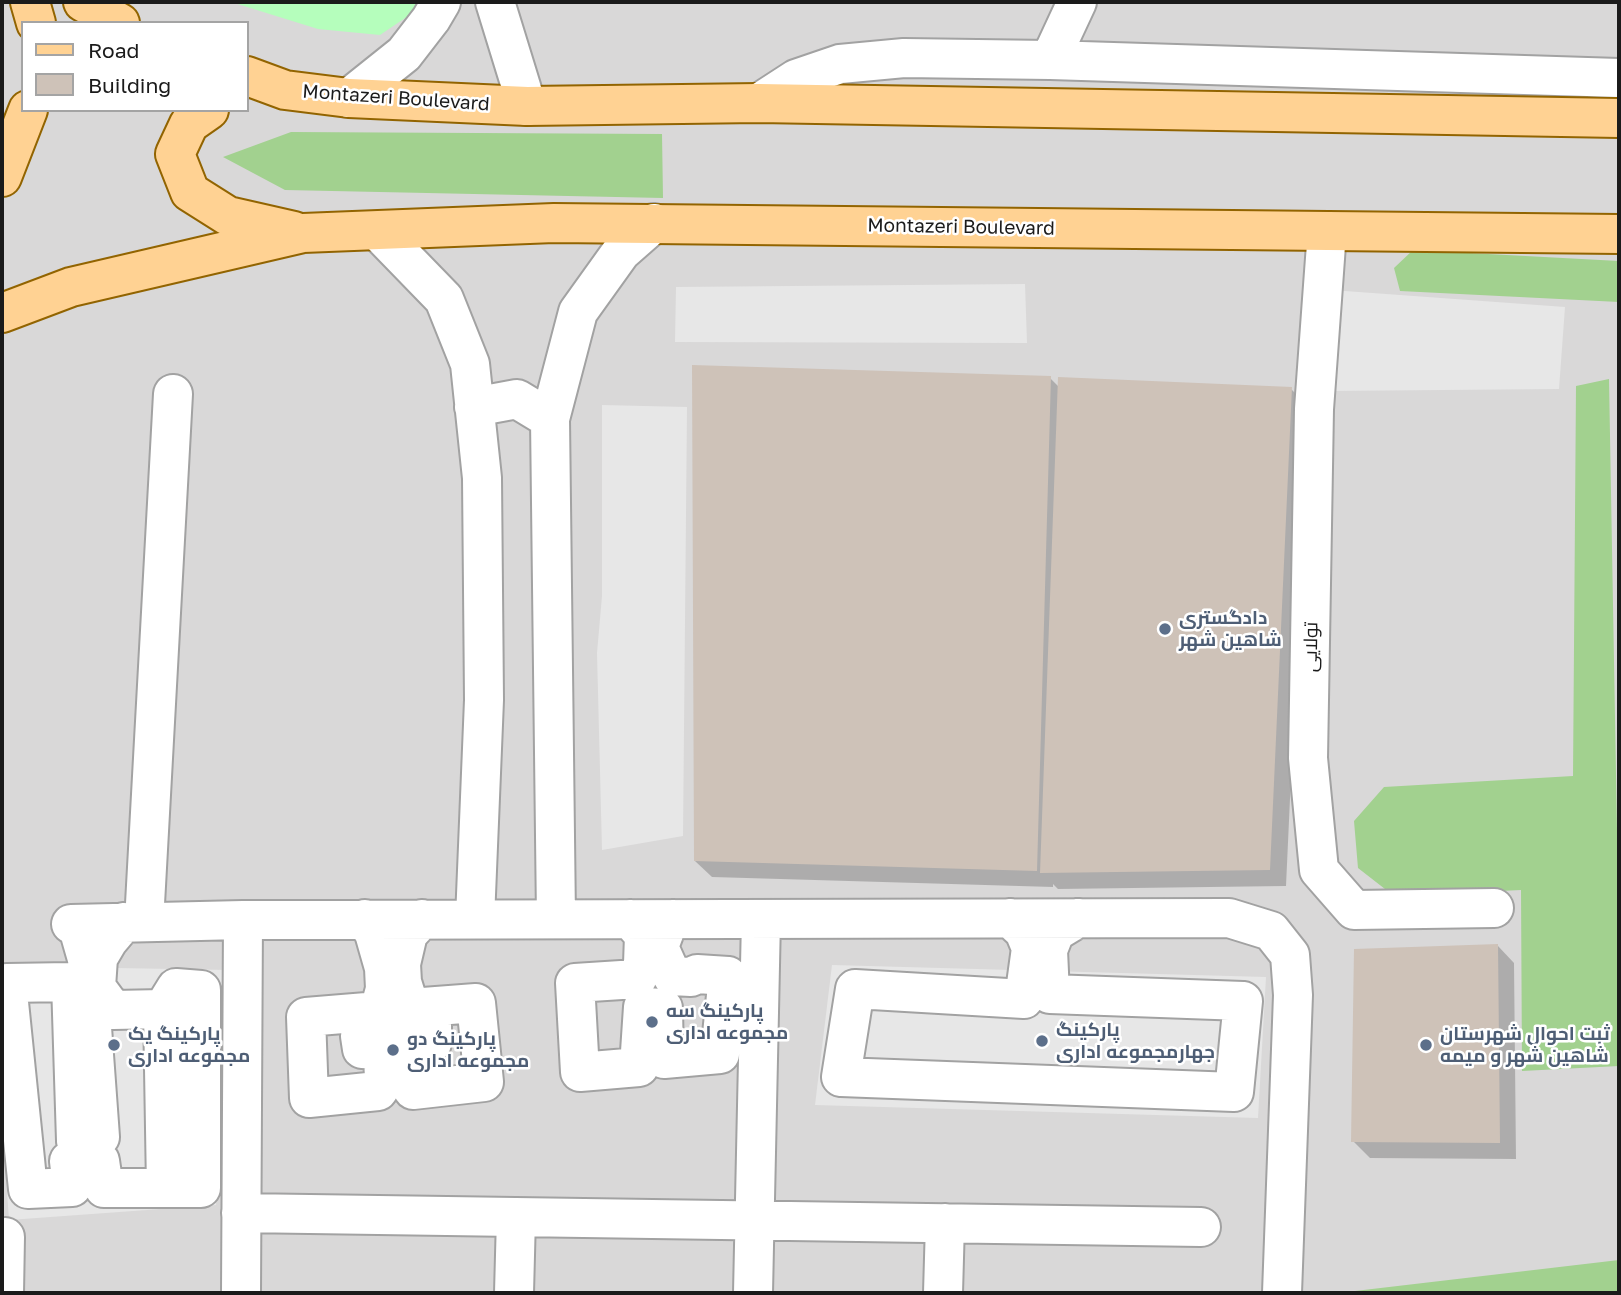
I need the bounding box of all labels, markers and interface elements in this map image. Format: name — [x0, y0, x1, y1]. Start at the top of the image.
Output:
legend — [21, 21, 248, 112]
text: Road — [88, 37, 139, 63]
text: Building — [88, 72, 171, 98]
street label: Montazeri Boulevard — [302, 80, 490, 116]
street label: Montazeri Boulevard — [867, 214, 1055, 240]
place label: دادگستری شاهین شهر — [1179, 607, 1282, 651]
marker: دادگستری شاهین شهر — [1157, 621, 1173, 637]
street label: تولایی — [1299, 622, 1323, 672]
place label: پارکینگ سه مجموعه اداری — [666, 1000, 788, 1044]
marker: پارکینگ سه مجموعه اداری — [644, 1014, 660, 1030]
place label: پارکینگ جهارمجموعه اداری — [1056, 1019, 1215, 1063]
place label: پارکینگ یک مجموعه اداری — [128, 1023, 250, 1067]
place label: ثبت احوال شهرستان شاهین شهر و میمه — [1440, 1023, 1610, 1067]
place label: پارکینگ دو مجموعه اداری — [407, 1028, 529, 1072]
marker: پارکینگ جهارمجموعه اداری — [1034, 1033, 1050, 1049]
marker: پارکینگ یک مجموعه اداری — [106, 1037, 122, 1053]
marker: ثبت احوال شهرستان شاهین شهر و میمه — [1418, 1037, 1434, 1053]
marker: پارکینگ دو مجموعه اداری — [385, 1042, 401, 1058]

